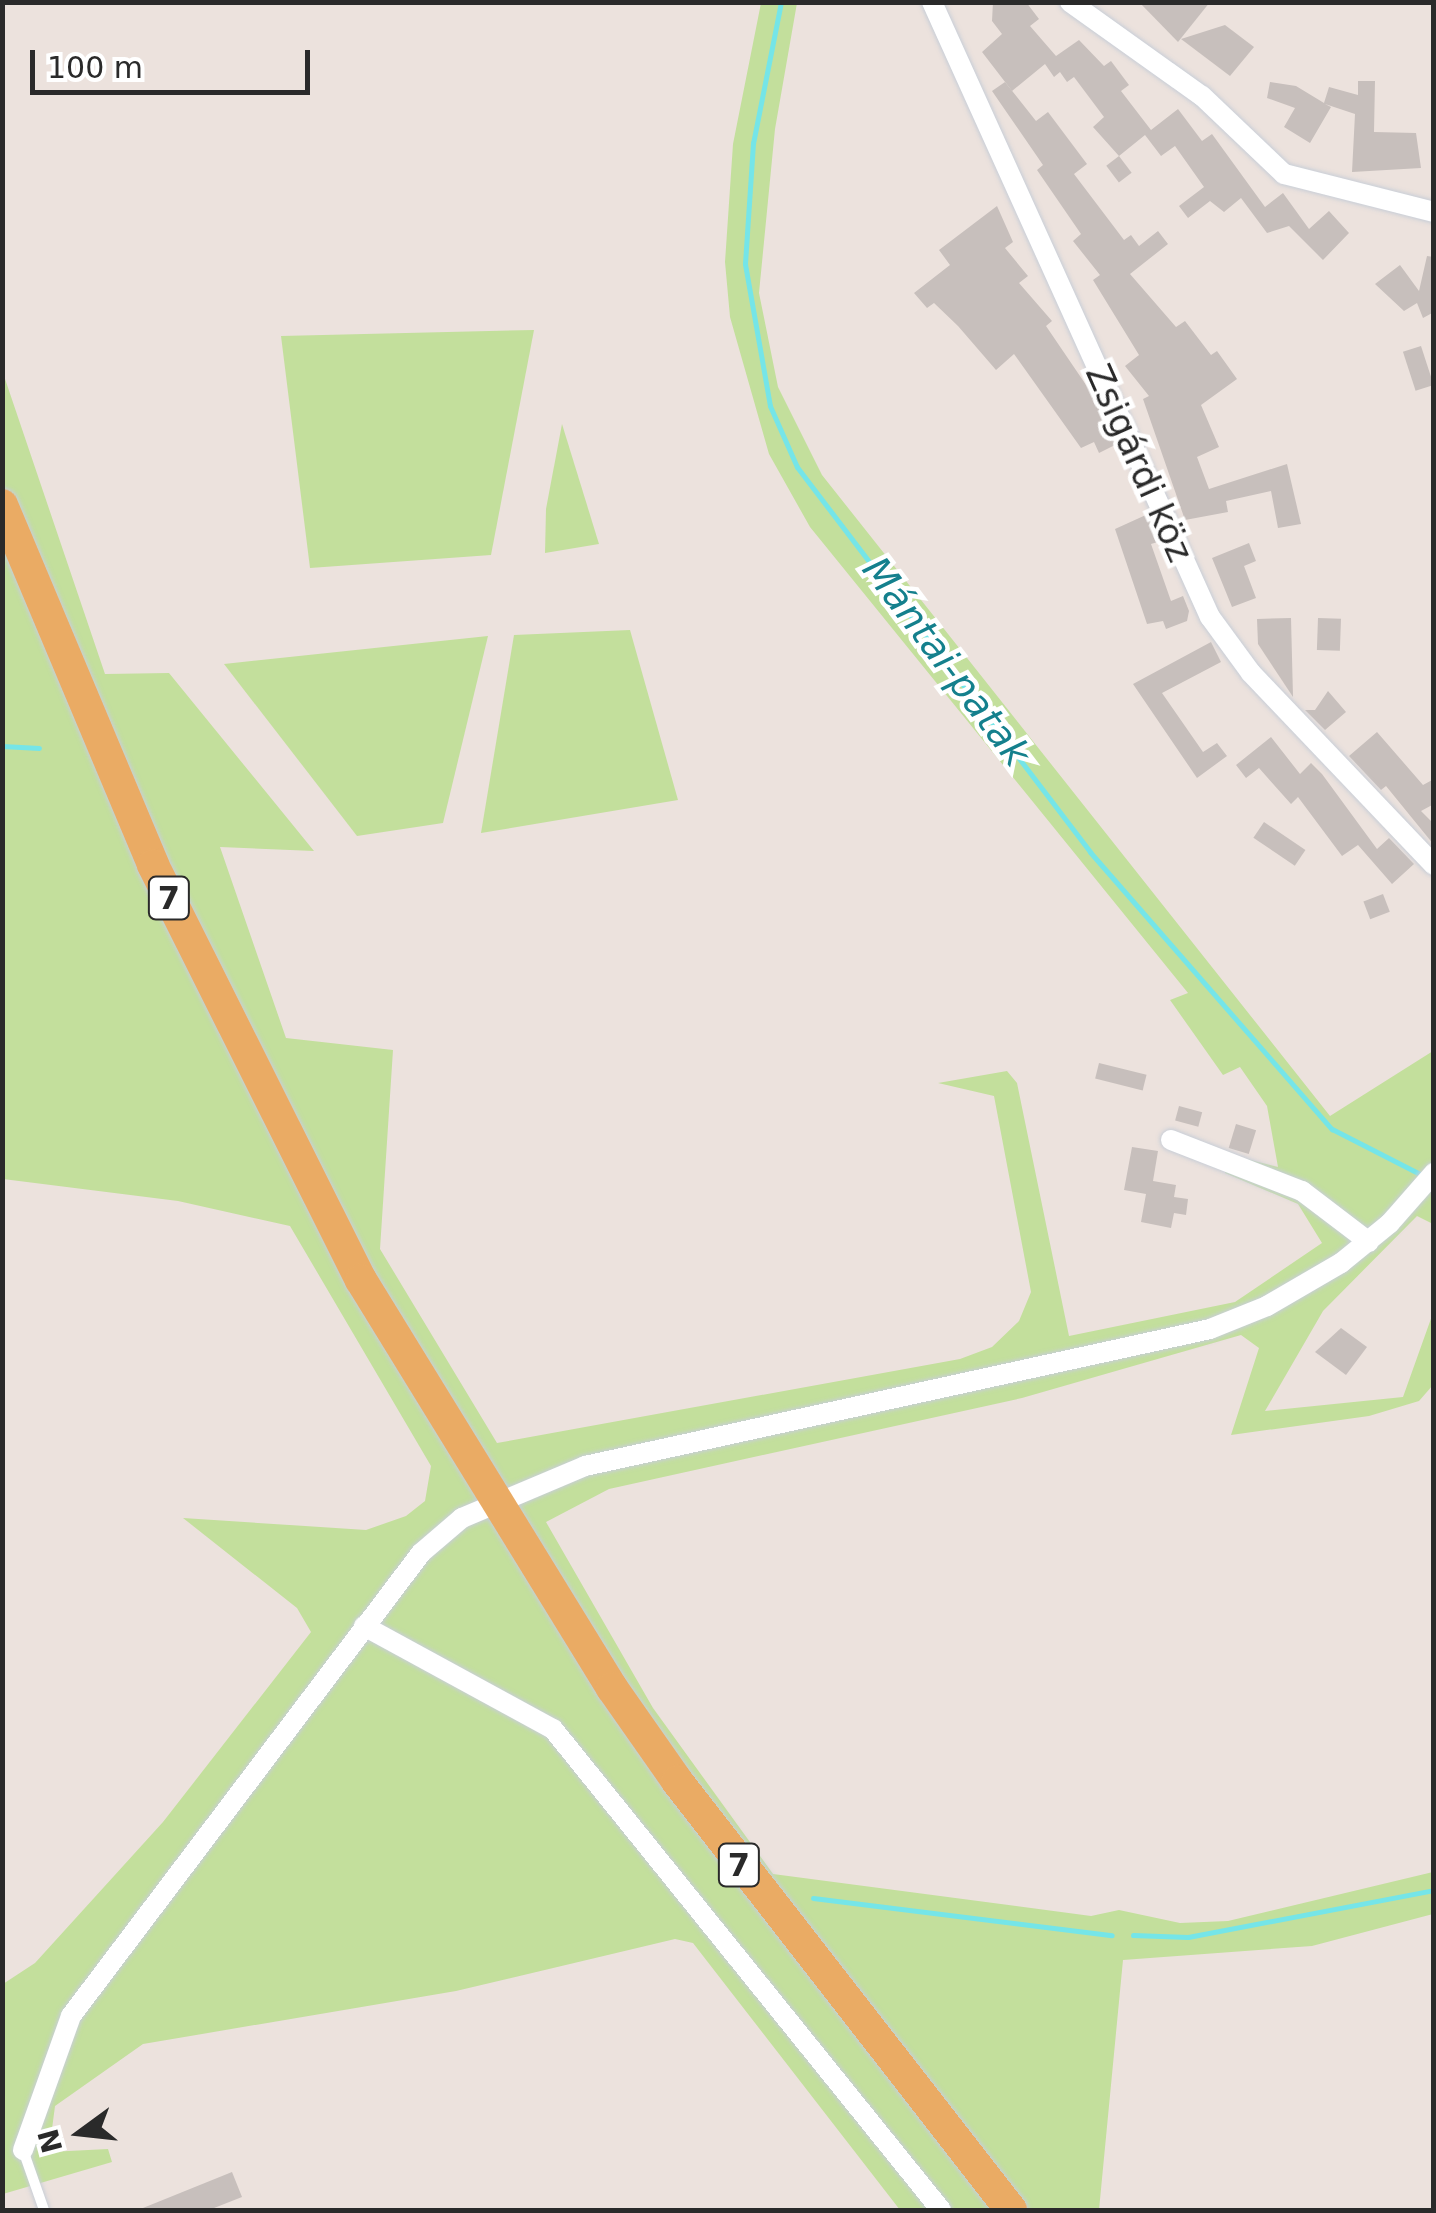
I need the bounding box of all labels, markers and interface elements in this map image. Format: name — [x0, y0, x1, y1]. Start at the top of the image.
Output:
scale bar — [35, 30, 315, 92]
text: 100 m — [47, 50, 143, 85]
street label: Zsigárdi köz — [1077, 358, 1201, 568]
water label: Mántai-patak — [853, 548, 1039, 776]
road number: 7 — [146, 871, 192, 925]
road number: 7 — [716, 1838, 762, 1892]
north arrow — [30, 2083, 130, 2183]
text: N — [32, 2125, 70, 2156]

